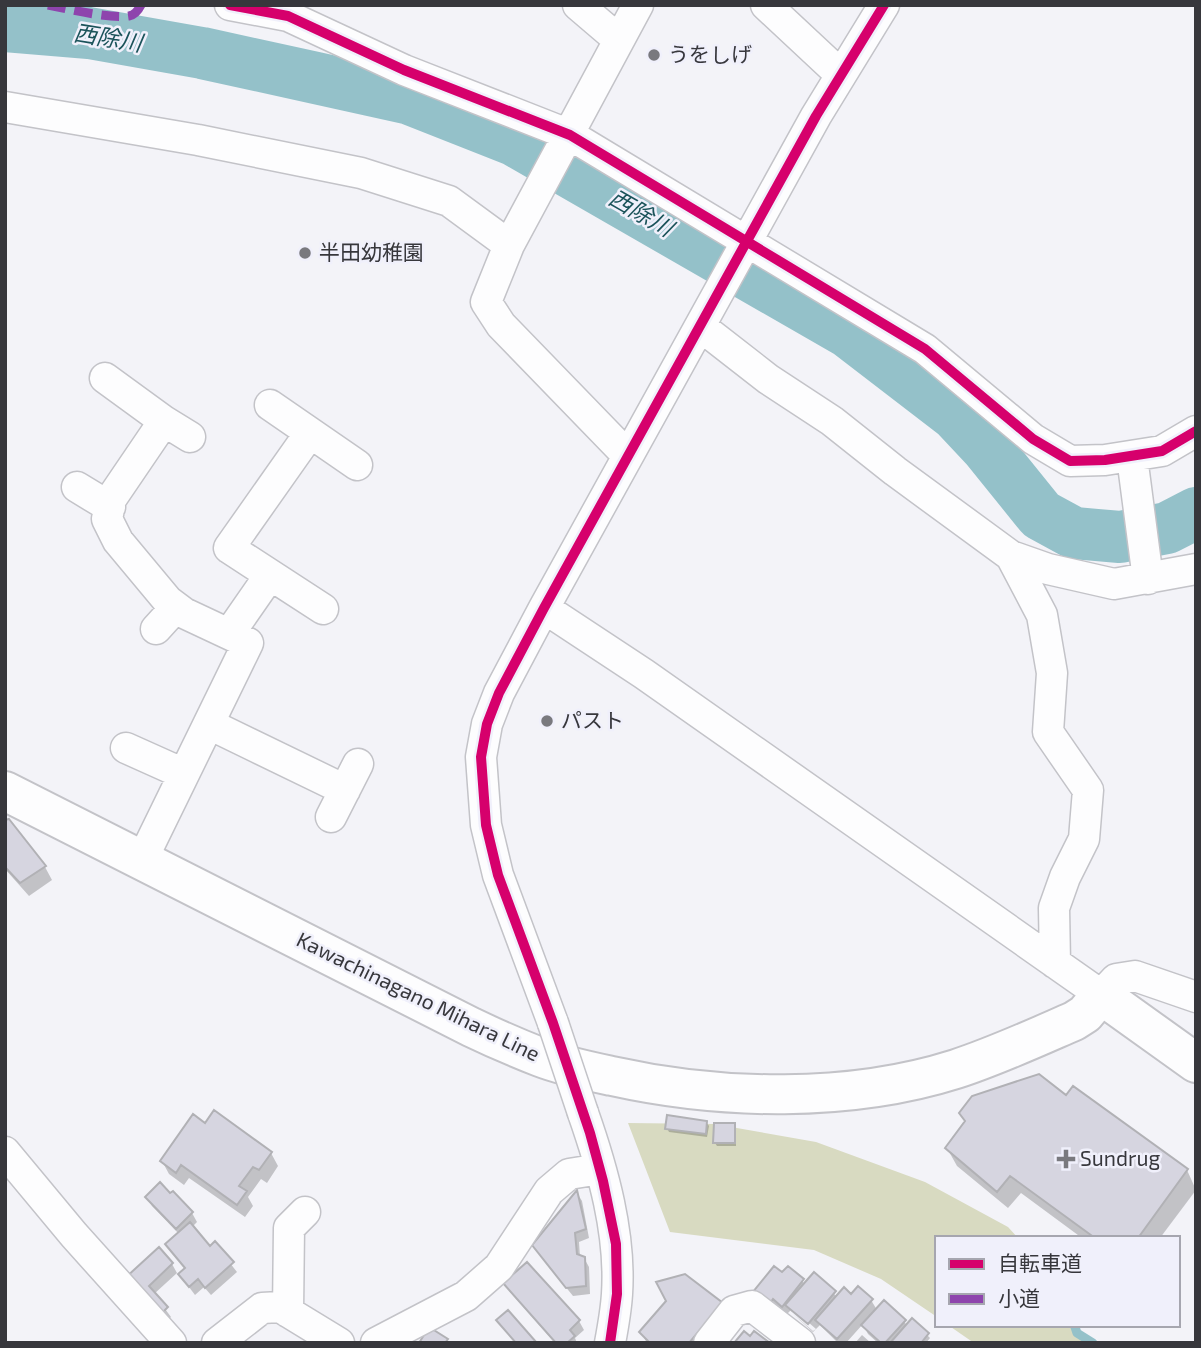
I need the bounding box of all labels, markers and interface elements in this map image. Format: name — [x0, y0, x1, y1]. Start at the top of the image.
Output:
water label: 西除川 — [72, 18, 147, 57]
place label: うをしげ — [668, 41, 752, 66]
marker: うをしげ — [646, 47, 662, 63]
water label: 西除川 — [605, 183, 681, 243]
place label: 半田幼稚園 — [319, 239, 424, 264]
marker: 半田幼稚園 — [297, 245, 313, 261]
place label: パスト — [561, 707, 624, 732]
marker: パスト — [539, 713, 555, 729]
street label: Kawachinagano Mihara Line — [293, 926, 544, 1066]
place label: Sundrug — [1080, 1145, 1160, 1170]
marker: Sundrug — [1058, 1151, 1074, 1167]
legend — [935, 1236, 1180, 1327]
text: 自転車道 — [998, 1250, 1082, 1275]
text: 小道 — [998, 1285, 1040, 1310]

